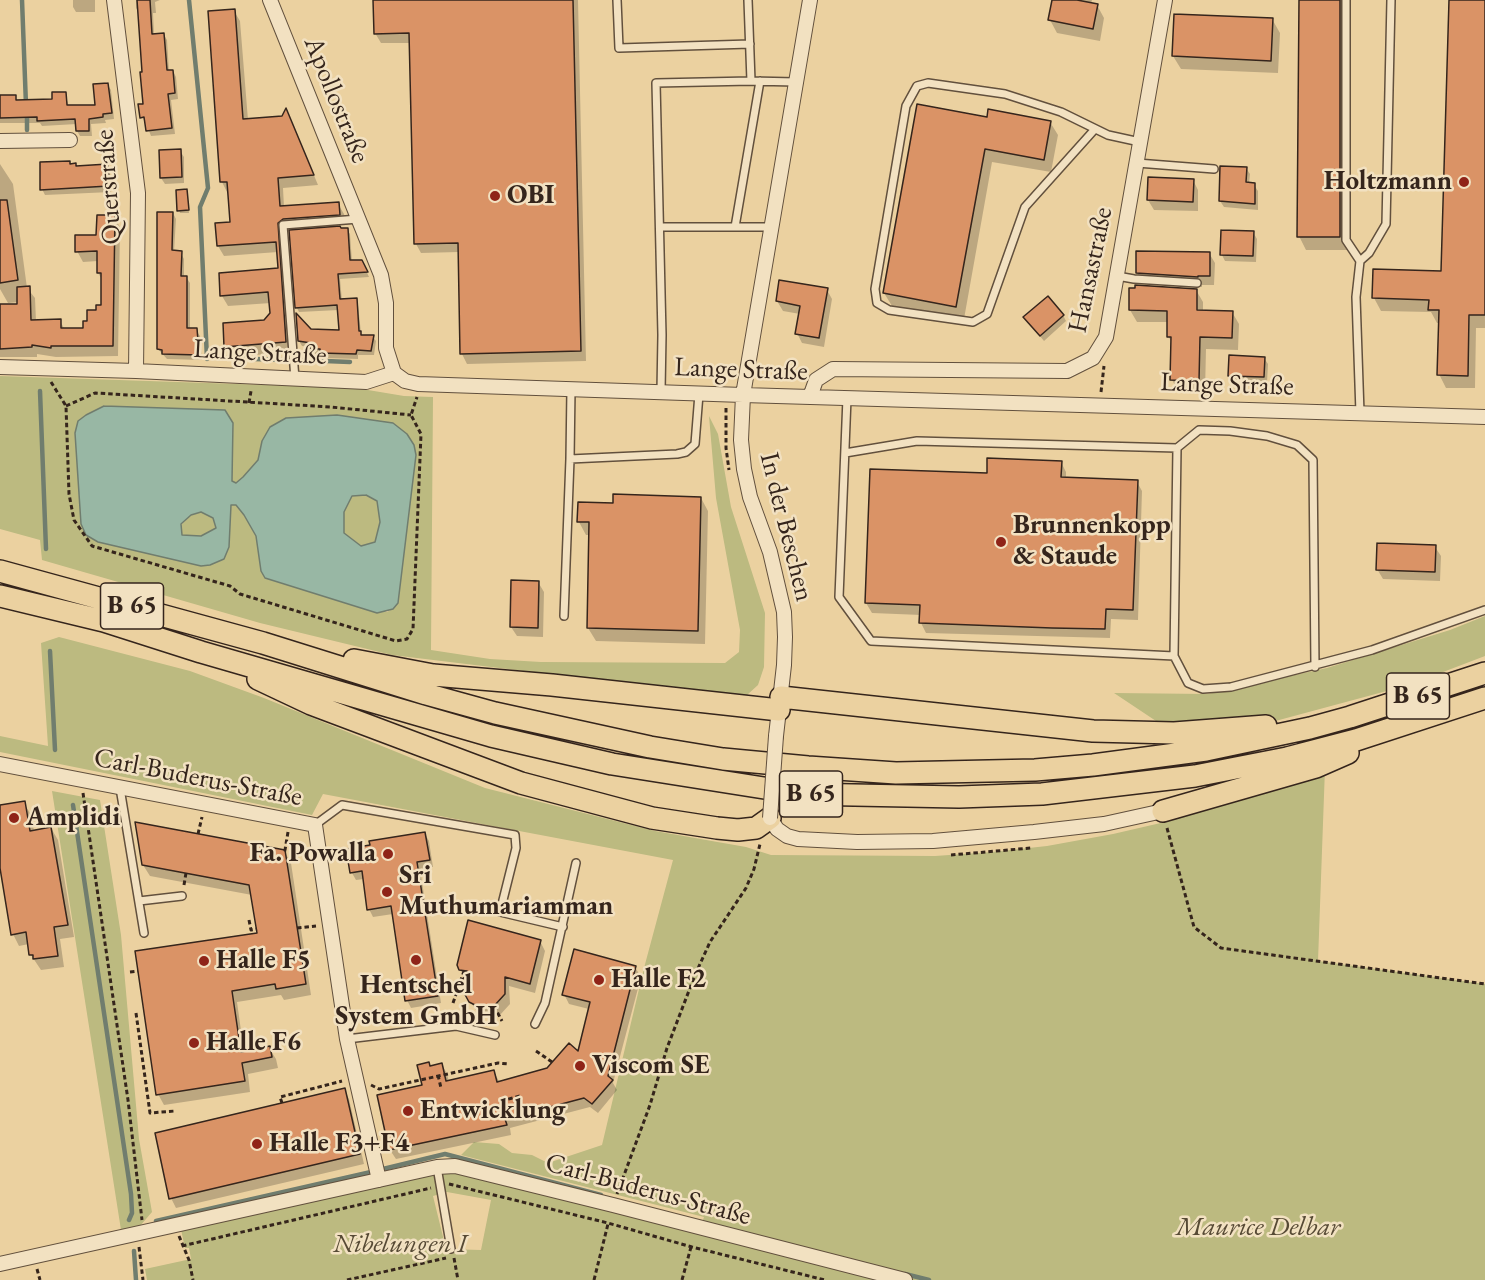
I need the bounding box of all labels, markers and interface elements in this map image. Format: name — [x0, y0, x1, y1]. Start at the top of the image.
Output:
street label: Apollostraße — [296, 32, 376, 168]
street label: Querstraße — [89, 128, 129, 246]
place label: Holtzmann — [1324, 166, 1452, 198]
marker: Holtzmann — [1457, 175, 1471, 189]
place label: OBI — [507, 180, 554, 212]
marker: OBI — [488, 189, 502, 203]
street label: Hansastraße — [1062, 204, 1120, 336]
street label: Lange Straße — [193, 333, 327, 373]
street label: Lange Straße — [674, 351, 808, 389]
street label: Lange Straße — [1160, 366, 1294, 404]
street label: In der Beschen — [752, 449, 820, 605]
place label: Brunnenkopp & Staude — [1013, 510, 1171, 573]
marker: Brunnenkopp & Staude — [994, 535, 1008, 549]
road number: B 65 — [100, 583, 164, 629]
road number: B 65 — [1386, 673, 1450, 719]
street label: Carl-Buderus-Straße — [91, 742, 305, 814]
road number: B 65 — [780, 771, 842, 817]
place label: Amplidi — [26, 802, 120, 834]
marker: Amplidi — [7, 811, 21, 825]
place label: Fa. Powalla — [249, 838, 376, 870]
marker: Fa. Powalla — [381, 847, 395, 861]
place label: Sri Muthumariamman — [399, 860, 613, 923]
marker: Sri Muthumariamman — [380, 885, 394, 899]
place label: Halle F5 — [216, 945, 311, 977]
marker: Hentschel System GmbH — [409, 953, 423, 967]
marker: Halle F5 — [197, 954, 211, 968]
place label: Halle F2 — [611, 964, 706, 996]
place label: Hentschel System GmbH — [335, 970, 497, 1033]
marker: Halle F2 — [592, 973, 606, 987]
place label: Halle F6 — [206, 1027, 301, 1059]
marker: Halle F6 — [187, 1036, 201, 1050]
place label: Viscom SE — [592, 1050, 710, 1082]
marker: Viscom SE — [573, 1059, 587, 1073]
place label: Entwicklung — [420, 1095, 566, 1127]
marker: Entwicklung — [401, 1104, 415, 1118]
place label: Halle F3+F4 — [269, 1128, 409, 1160]
marker: Halle F3+F4 — [250, 1137, 264, 1151]
street label: Carl-Buderus-Straße — [542, 1147, 754, 1233]
park label: Maurice Delbar — [1176, 1212, 1340, 1244]
park label: Nibelungen I — [333, 1229, 467, 1261]

